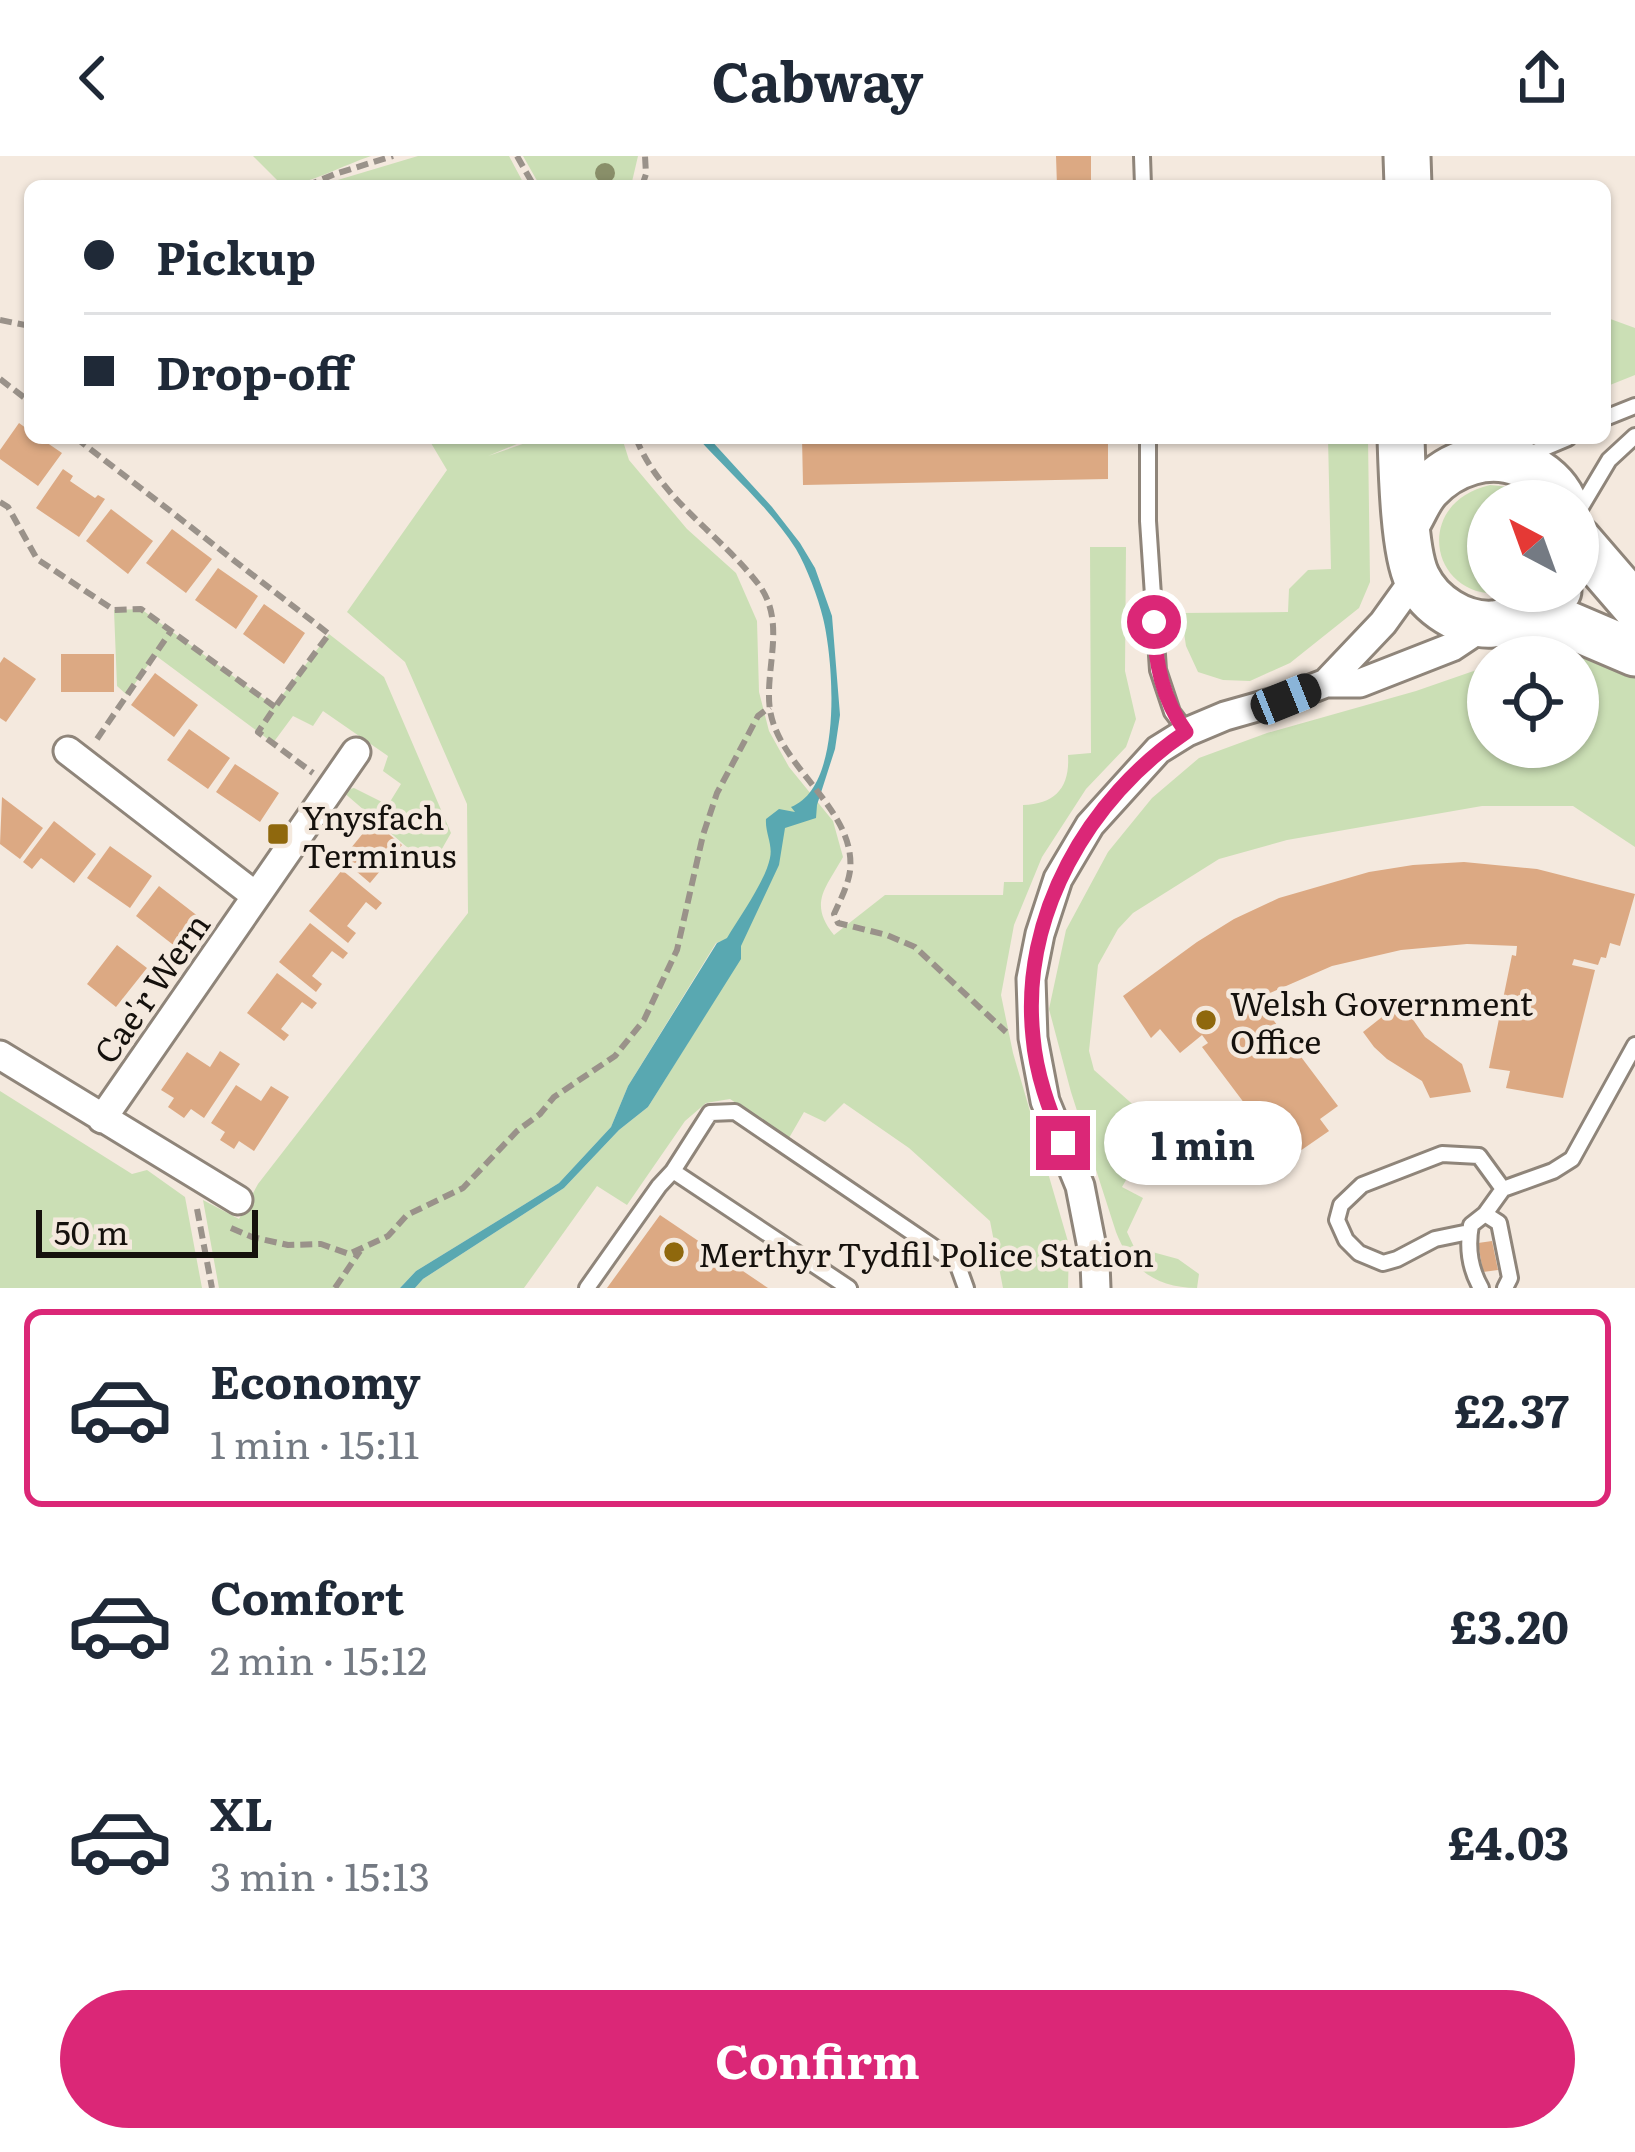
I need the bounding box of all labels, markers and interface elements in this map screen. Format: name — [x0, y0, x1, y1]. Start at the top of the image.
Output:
text: Cabway — [712, 38, 923, 119]
icon: back — [60, 45, 126, 111]
icon: share — [1509, 45, 1575, 111]
text: Pickup — [156, 222, 316, 289]
text: Drop-off — [156, 337, 352, 404]
north arrow — [1467, 480, 1599, 612]
map controls — [1467, 480, 1599, 768]
route start — [1127, 595, 1181, 649]
button: locate — [1467, 636, 1599, 768]
car — [1246, 669, 1326, 729]
place label: Ynysfach Terminus — [302, 791, 456, 878]
marker: Ynysfach Terminus — [265, 821, 291, 847]
street label: Cae'r Wern — [80, 902, 220, 1072]
place label: Welsh Government Office — [1230, 977, 1534, 1064]
marker: Welsh Government Office — [1193, 1007, 1219, 1033]
callout: 1 min — [1105, 1101, 1303, 1185]
text: 1 min — [1151, 1114, 1255, 1172]
route end — [1036, 1116, 1090, 1170]
scale bar — [36, 1204, 258, 1257]
text: 50 m — [54, 1206, 128, 1255]
place label: Merthyr Tydfil Police Station — [698, 1228, 1154, 1277]
marker: Merthyr Tydfil Police Station — [661, 1239, 687, 1265]
text: Economy — [210, 1346, 421, 1413]
icon: car — [66, 1354, 174, 1462]
text: £2.37 — [1454, 1375, 1569, 1442]
text: 1 min · 15:11 — [210, 1413, 419, 1471]
text: Comfort — [210, 1562, 404, 1629]
icon: car — [66, 1570, 174, 1678]
text: £3.20 — [1450, 1591, 1569, 1658]
text: 2 min · 15:12 — [210, 1629, 427, 1687]
text: XL — [210, 1778, 273, 1845]
icon: car — [66, 1786, 174, 1894]
text: £4.03 — [1448, 1807, 1569, 1874]
text: 3 min · 15:13 — [210, 1845, 430, 1903]
button: Confirm — [60, 1990, 1575, 2128]

